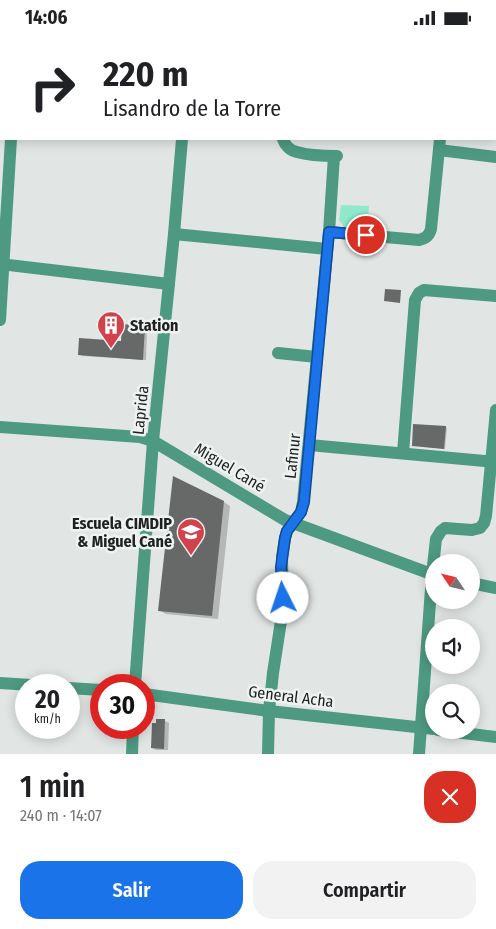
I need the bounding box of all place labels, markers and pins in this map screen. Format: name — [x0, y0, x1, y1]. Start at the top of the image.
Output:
pin — [345, 214, 387, 256]
building icon: Station — [96, 310, 126, 349]
place label: Station — [130, 316, 178, 335]
place label: Escuela CIMDIP & Miguel Cané — [72, 514, 172, 551]
school or university icon: Escuela CIMDIP & Miguel Cané — [176, 517, 206, 556]

